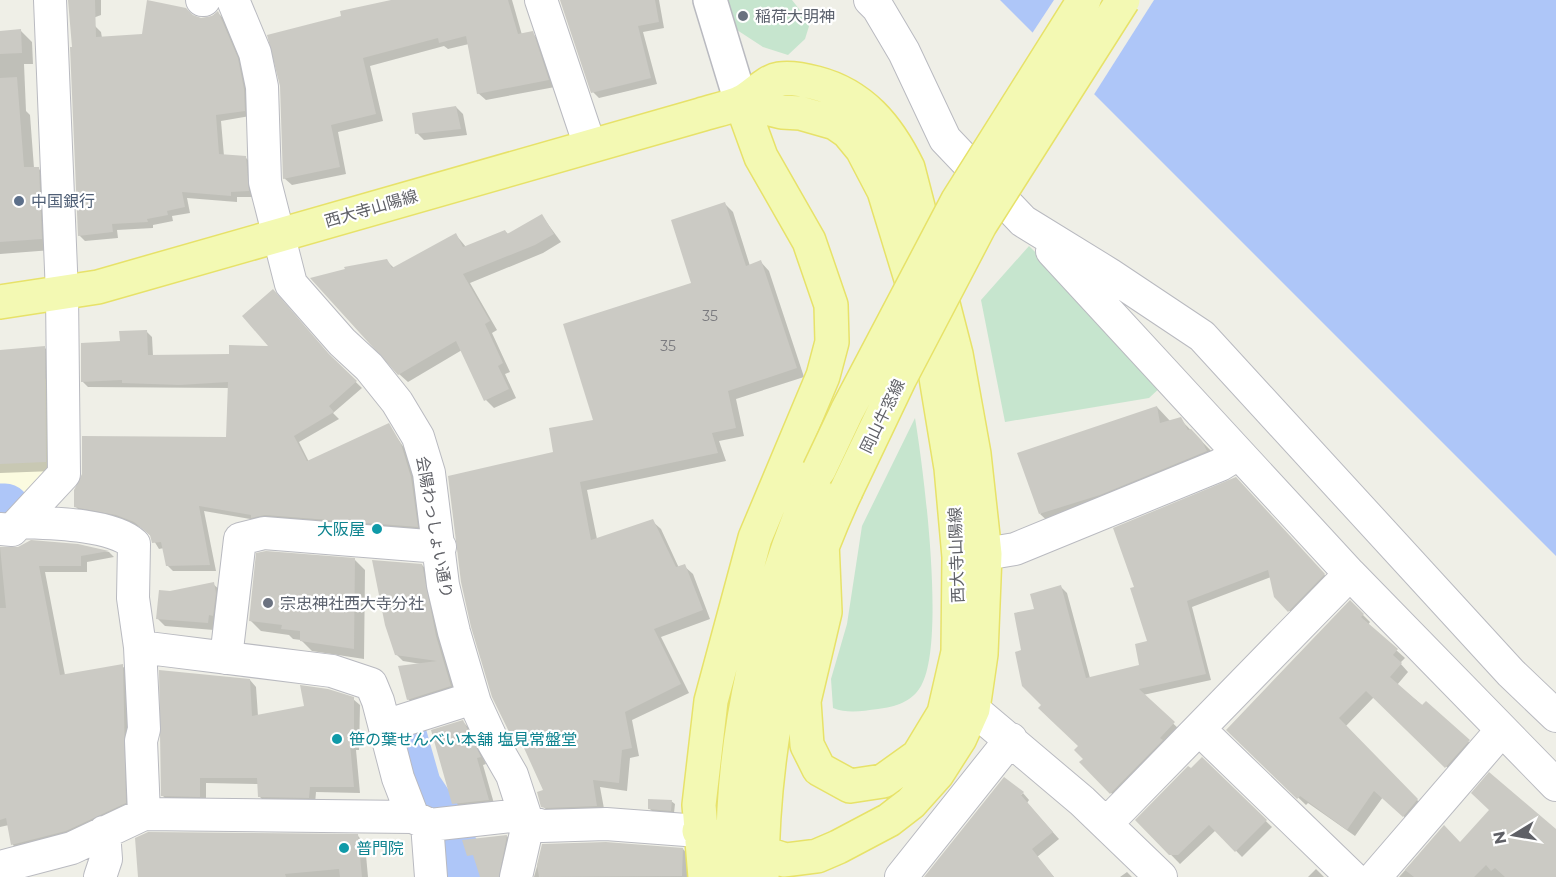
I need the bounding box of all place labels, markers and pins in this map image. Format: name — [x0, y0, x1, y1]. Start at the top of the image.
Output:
place label: 稲荷大明神 — [755, 7, 835, 26]
marker: 稲荷大明神 — [736, 9, 750, 23]
place label: 中国銀行 — [31, 192, 95, 211]
marker: 中国銀行 — [12, 194, 26, 208]
place label: 大阪屋 — [317, 520, 365, 539]
marker: 大阪屋 — [370, 522, 384, 536]
place label: 宗忠神社西大寺分社 — [280, 594, 424, 613]
marker: 宗忠神社西大寺分社 — [261, 596, 275, 610]
place label: 笹の葉せんべい本舗 塩見常盤堂 — [349, 730, 577, 749]
marker: 笹の葉せんべい本舗 塩見常盤堂 — [330, 732, 344, 746]
place label: 普門院 — [356, 839, 404, 858]
marker: 普門院 — [337, 841, 351, 855]

